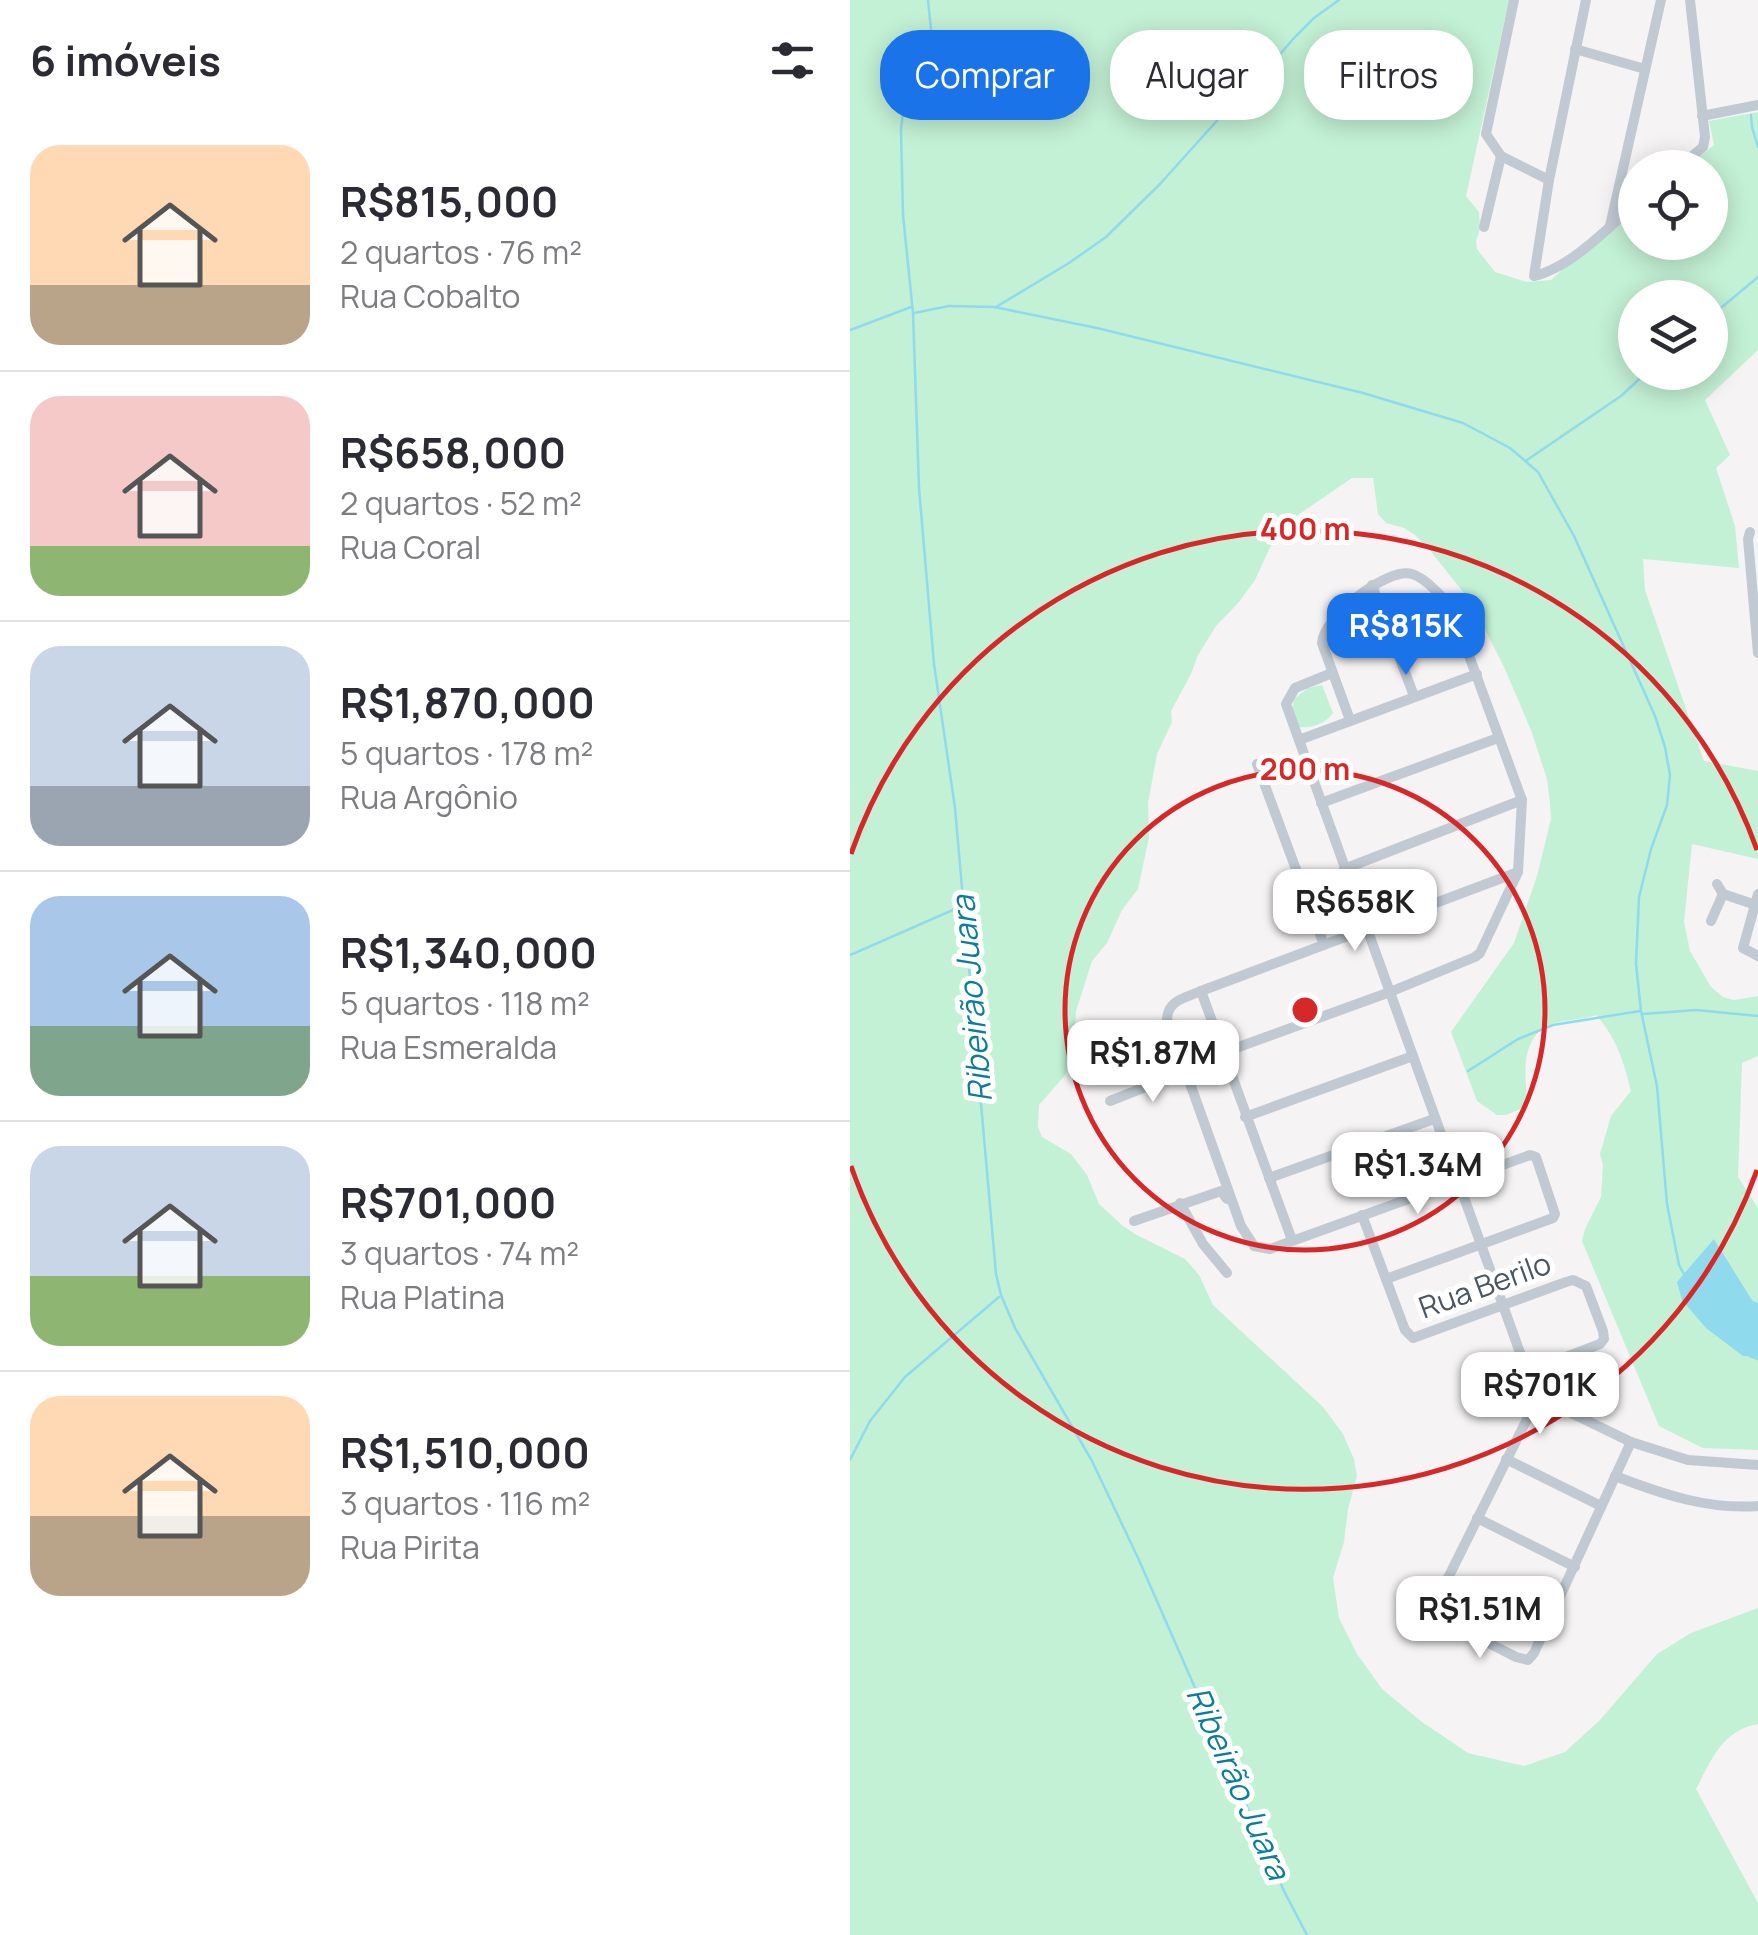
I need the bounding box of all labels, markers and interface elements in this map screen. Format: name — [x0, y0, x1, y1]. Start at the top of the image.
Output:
chip: Comprar — [880, 30, 1090, 120]
chip: Alugar — [1110, 30, 1284, 120]
chip: Filtros — [1304, 30, 1473, 120]
text: 6 imóveis — [30, 31, 221, 89]
icon: filters — [765, 33, 820, 88]
map controls — [1618, 150, 1728, 390]
button: locate — [1618, 150, 1728, 260]
text: R$815,000 — [340, 172, 558, 230]
icon: home — [110, 185, 230, 305]
text: 2 quartos · 76 m² — [340, 230, 582, 274]
text: Rua Cobalto — [340, 274, 520, 318]
button: layers — [1618, 280, 1728, 390]
text: R$658,000 — [340, 423, 566, 481]
icon: home — [110, 436, 230, 556]
text: 2 quartos · 52 m² — [340, 481, 582, 525]
text: 400 m — [1260, 508, 1350, 549]
text: Rua Coral — [340, 525, 481, 569]
pin: R$815K — [1325, 593, 1487, 678]
text: R$815K — [1349, 603, 1463, 647]
text: R$1,870,000 — [340, 673, 595, 731]
icon: home — [110, 686, 230, 806]
text: 5 quartos · 178 m² — [340, 731, 593, 775]
text: 200 m — [1260, 748, 1350, 789]
text: Rua Argônio — [340, 775, 518, 819]
pin: R$658K — [1274, 869, 1436, 954]
text: R$658K — [1295, 879, 1415, 923]
water label: Ribeirão Juara — [940, 892, 1002, 1104]
text: R$1,340,000 — [340, 923, 597, 981]
icon: home — [110, 936, 230, 1056]
text: 5 quartos · 118 m² — [340, 981, 590, 1025]
centre of rings — [1287, 992, 1323, 1028]
pin: R$1.87M — [1061, 1020, 1245, 1105]
text: Rua Esmeralda — [340, 1025, 557, 1069]
text: R$1.87M — [1089, 1030, 1217, 1074]
pin: R$1.34M — [1326, 1132, 1510, 1217]
text: R$1.34M — [1353, 1142, 1483, 1186]
text: R$701,000 — [340, 1173, 557, 1231]
icon: home — [110, 1186, 230, 1306]
text: 3 quartos · 74 m² — [340, 1231, 579, 1275]
street label: Rua Berilo — [1413, 1242, 1556, 1327]
text: Rua Platina — [340, 1275, 505, 1319]
pin: R$701K — [1459, 1352, 1621, 1437]
text: R$701K — [1483, 1362, 1597, 1406]
text: R$1,510,000 — [340, 1423, 590, 1481]
icon: home — [110, 1436, 230, 1556]
text: 3 quartos · 116 m² — [340, 1481, 590, 1525]
text: Rua Pirita — [340, 1525, 480, 1569]
pin: R$1.51M — [1388, 1576, 1572, 1661]
text: R$1.51M — [1418, 1586, 1542, 1630]
water label: Ribeirão Juara — [1177, 1679, 1302, 1888]

